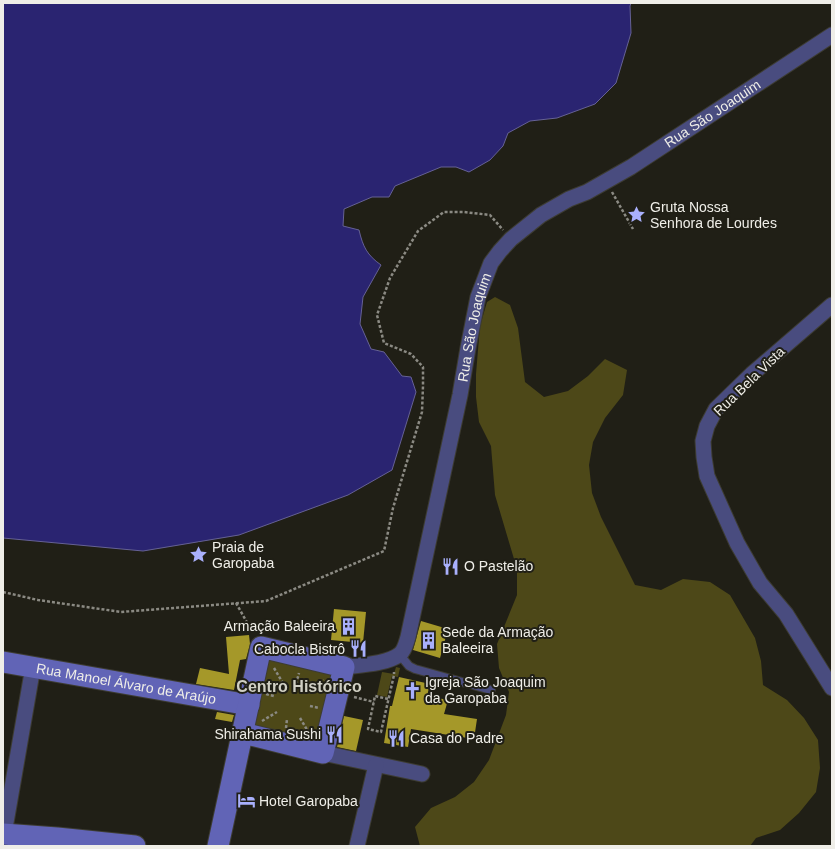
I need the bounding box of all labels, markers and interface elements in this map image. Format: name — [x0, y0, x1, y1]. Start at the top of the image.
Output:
street label: Rua São Joaquim — [661, 76, 763, 151]
place label: Gruta Nossa Senhora de Lourdes — [650, 199, 777, 231]
place icon: Gruta Nossa Senhora de Lourdes — [627, 205, 647, 225]
street label: Rua São Joaquim — [454, 270, 495, 383]
street label: Rua Bela Vista — [710, 343, 788, 419]
place label: Praia de Garopaba — [212, 539, 274, 571]
place icon: Praia de Garopaba — [189, 545, 209, 565]
restaurant icon: O Pastelão — [441, 556, 461, 576]
place label: O Pastelão — [464, 558, 533, 574]
building icon: Armação Baleeira — [338, 616, 358, 636]
place label: Armação Baleeira — [224, 618, 335, 634]
place label: Sede da Armação Baleeira — [442, 624, 554, 656]
building icon: Sede da Armação Baleeira — [419, 630, 439, 650]
restaurant icon: Cabocla Bistrô — [348, 639, 368, 659]
place label: Cabocla Bistrô — [254, 641, 345, 657]
street label: Rua Manoel Álvaro de Araújo — [35, 660, 218, 707]
place label: Igreja São Joaquim da Garopaba — [425, 674, 546, 706]
district label: Centro Histórico — [236, 678, 362, 695]
church icon: Igreja São Joaquim da Garopaba — [402, 680, 422, 700]
restaurant icon: Shirahama Sushi — [324, 724, 344, 744]
place label: Shirahama Sushi — [214, 726, 321, 742]
restaurant icon: Casa do Padre — [387, 728, 407, 748]
place label: Casa do Padre — [410, 730, 504, 746]
hotel icon: Hotel Garopaba — [236, 791, 256, 811]
place label: Hotel Garopaba — [259, 793, 358, 809]

